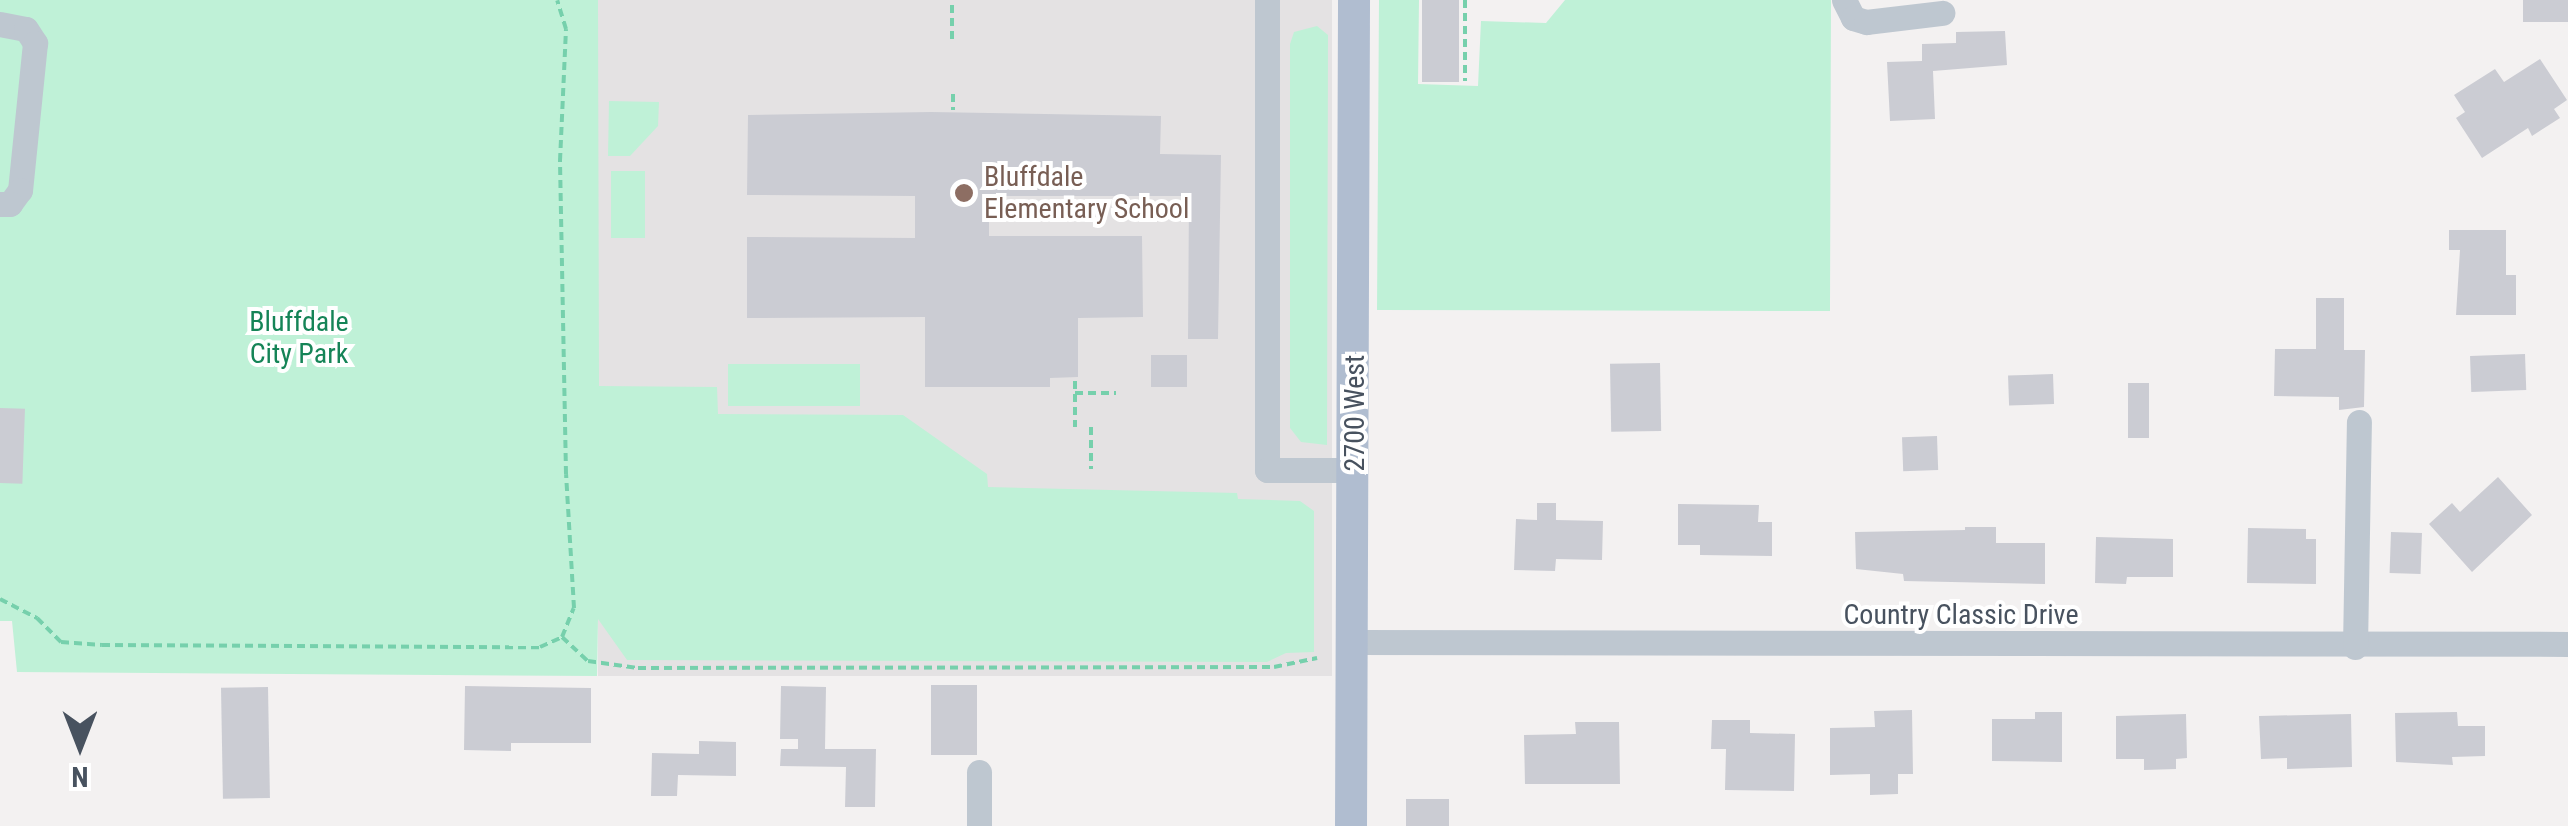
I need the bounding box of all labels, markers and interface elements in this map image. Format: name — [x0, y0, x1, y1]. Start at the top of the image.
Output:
place label: Bluffdale Elementary School — [984, 160, 1189, 226]
marker: Bluffdale Elementary School — [953, 182, 975, 204]
park label: Bluffdale City Park — [249, 305, 349, 371]
street label: 2700 West — [1338, 355, 1372, 471]
street label: Country Classic Drive — [1843, 598, 2079, 632]
north arrow — [30, 696, 130, 796]
text: N — [71, 760, 89, 793]

